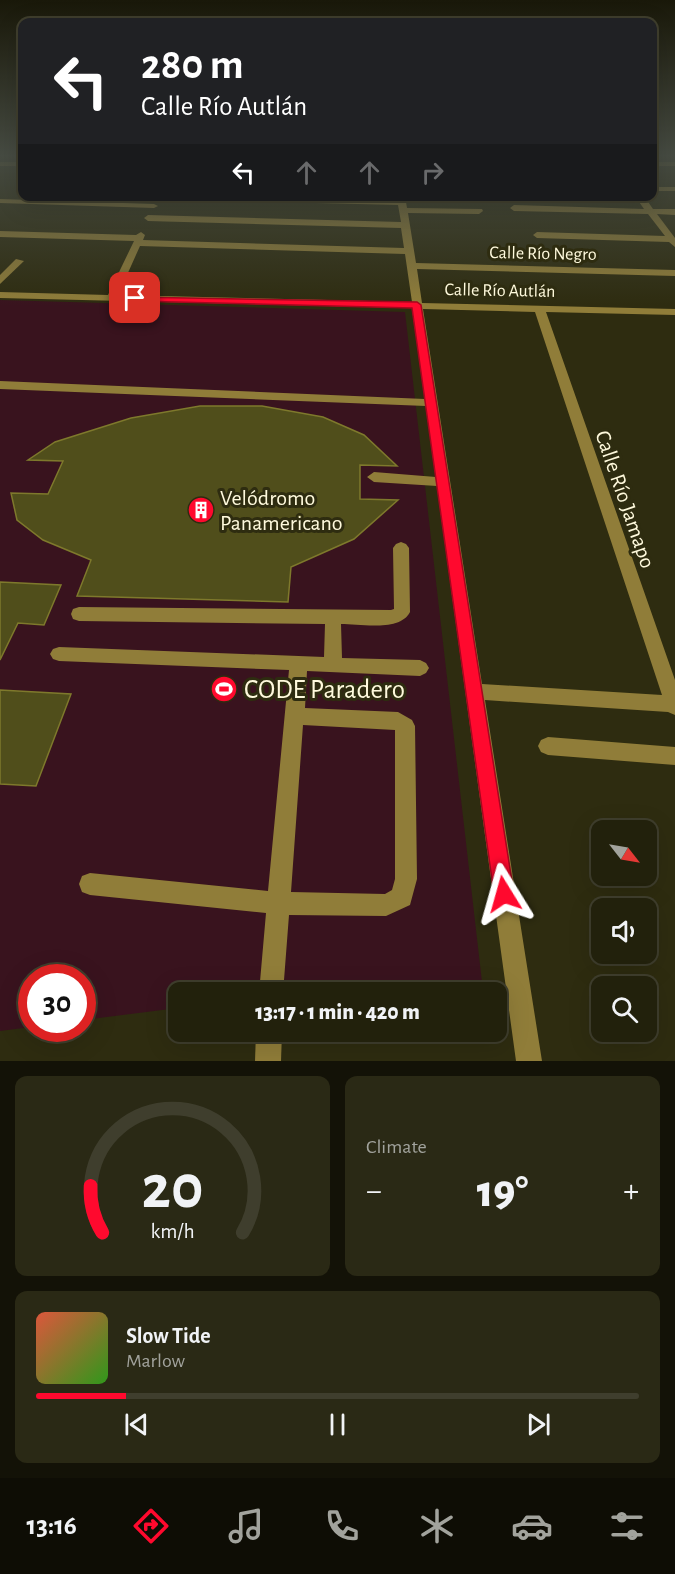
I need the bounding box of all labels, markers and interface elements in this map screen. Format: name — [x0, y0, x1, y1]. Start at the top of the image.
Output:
icon: left — [42, 42, 120, 120]
text: 280 m — [141, 44, 244, 86]
text: Calle Río Autlán — [141, 93, 307, 120]
icon: left — [227, 156, 260, 189]
icon: ahead — [290, 156, 323, 189]
icon: ahead — [353, 156, 386, 189]
icon: right — [416, 156, 449, 189]
street label: Calle Río Negro — [489, 244, 597, 264]
pin — [109, 272, 160, 323]
icon: arrive — [118, 281, 151, 314]
street label: Calle Río Autlán — [444, 281, 556, 301]
street label: Calle Río Jamapo — [591, 428, 659, 571]
place label: Velódromo Panamericano — [220, 487, 343, 534]
building icon: Velódromo Panamericano — [186, 495, 216, 525]
sports icon: CODE Paradero — [209, 674, 239, 704]
place label: CODE Paradero — [244, 676, 405, 703]
north arrow — [591, 820, 657, 886]
map controls — [591, 820, 657, 1042]
position arrow — [472, 862, 536, 926]
button: sound — [591, 898, 657, 964]
speed limit sign: 30 — [18, 964, 96, 1042]
button: search — [591, 976, 657, 1042]
text: 13:17 · 1 min · 420 m — [255, 1001, 420, 1023]
text: Climate — [366, 1137, 427, 1157]
text: 20 — [142, 1157, 203, 1219]
text: 19° — [477, 1170, 528, 1215]
text: − — [366, 1175, 382, 1208]
text: + — [623, 1175, 639, 1208]
text: km/h — [150, 1221, 195, 1242]
text: Slow Tide — [126, 1325, 211, 1347]
text: Marlow — [126, 1351, 185, 1371]
icon: previous — [120, 1408, 153, 1441]
icon: pause — [321, 1408, 354, 1441]
icon: next — [522, 1408, 555, 1441]
icon: directions — [130, 1505, 172, 1547]
icon: music — [225, 1505, 267, 1547]
icon: phone — [321, 1505, 363, 1547]
icon: climate — [416, 1505, 458, 1547]
icon: car — [511, 1505, 553, 1547]
icon: filters — [606, 1505, 648, 1547]
text: 13:16 — [27, 1512, 77, 1539]

